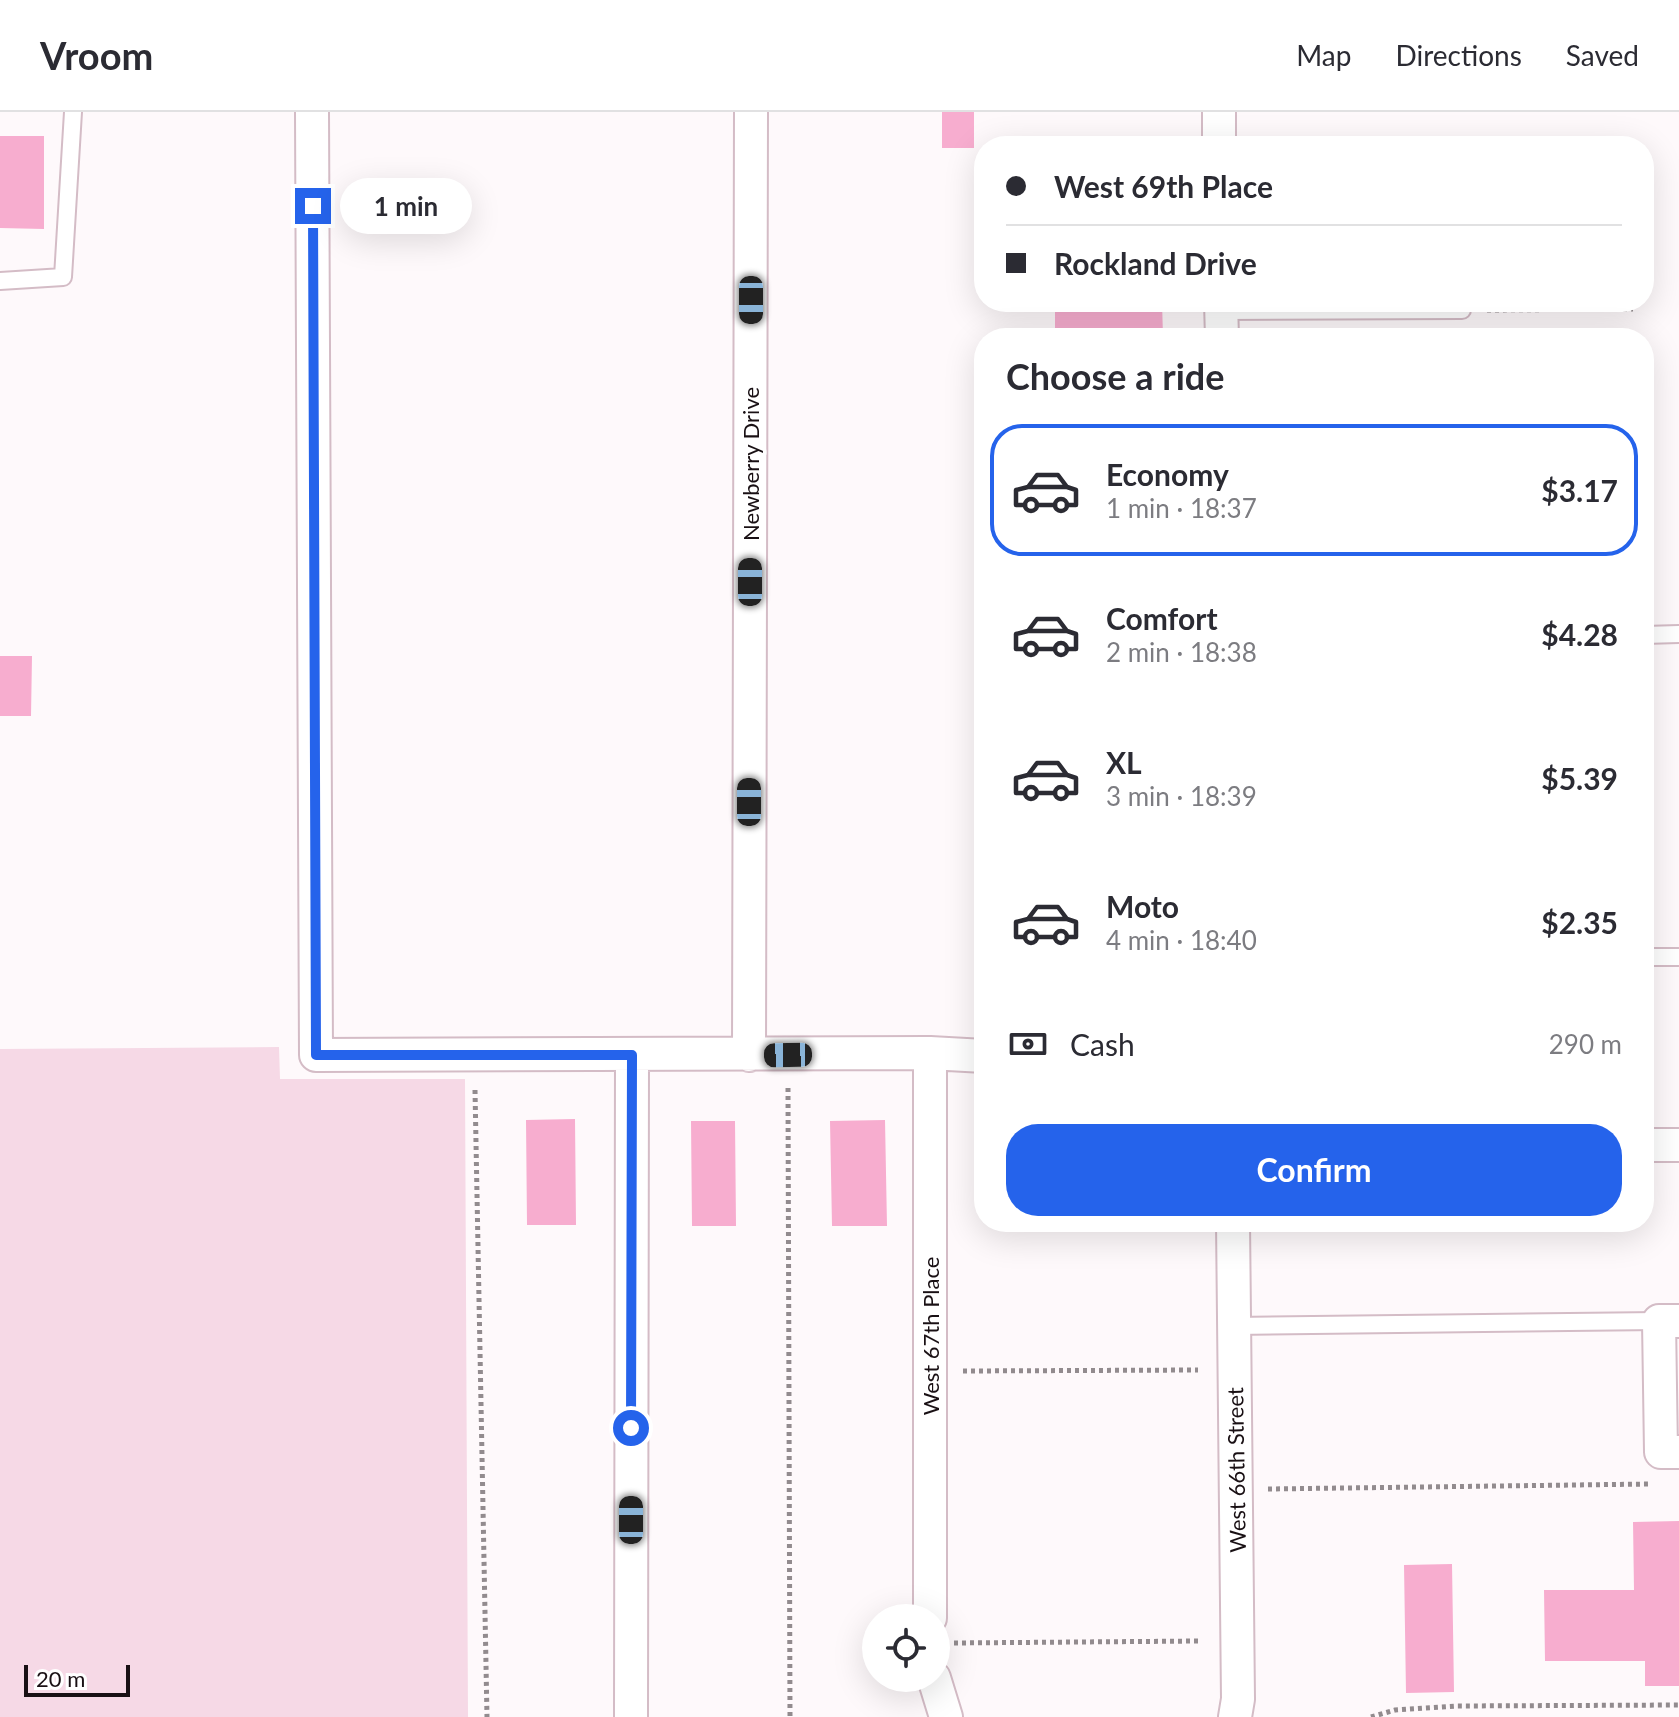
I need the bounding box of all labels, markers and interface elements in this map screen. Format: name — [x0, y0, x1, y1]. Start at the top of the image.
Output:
text: Vroom — [40, 32, 153, 78]
text: Map — [1296, 38, 1351, 72]
text: Directions — [1395, 38, 1522, 72]
text: Saved — [1566, 38, 1639, 72]
text: West 69th Place — [1054, 168, 1273, 204]
callout: 1 min — [341, 178, 473, 234]
route end — [295, 188, 331, 224]
text: 1 min — [374, 190, 438, 222]
text: Rockland Drive — [1054, 245, 1257, 281]
car — [739, 276, 763, 324]
text: Choose a ride — [1006, 354, 1225, 398]
street label: Newberry Drive — [737, 387, 764, 541]
icon: car — [1010, 454, 1082, 526]
text: Economy — [1106, 456, 1229, 492]
text: $3.17 — [1541, 472, 1618, 508]
text: 1 min · 18:37 — [1106, 492, 1257, 524]
car — [738, 558, 762, 606]
icon: car — [1010, 598, 1082, 670]
text: Comfort — [1106, 600, 1218, 636]
text: $4.28 — [1541, 616, 1618, 652]
text: 2 min · 18:38 — [1106, 636, 1257, 668]
icon: car — [1010, 742, 1082, 814]
text: XL — [1106, 744, 1142, 780]
text: $5.39 — [1541, 760, 1618, 796]
car — [737, 778, 761, 826]
text: 3 min · 18:39 — [1106, 780, 1257, 812]
icon: car — [1010, 886, 1082, 958]
text: Moto — [1106, 888, 1179, 924]
text: $2.35 — [1541, 904, 1618, 940]
text: 4 min · 18:40 — [1106, 924, 1257, 956]
icon: cash — [1006, 1022, 1050, 1066]
text: Cash — [1070, 1026, 1135, 1062]
text: 290 m — [1549, 1028, 1622, 1060]
car — [764, 1043, 812, 1067]
button: Confirm — [1006, 1124, 1622, 1216]
street label: West 67th Place — [917, 1257, 944, 1415]
street label: West 66th Street — [1221, 1387, 1251, 1553]
route start — [613, 1410, 649, 1446]
car — [619, 1496, 643, 1544]
map controls — [862, 1604, 950, 1692]
button: locate — [862, 1604, 950, 1692]
scale bar — [24, 1661, 130, 1697]
text: 20 m — [36, 1665, 85, 1692]

